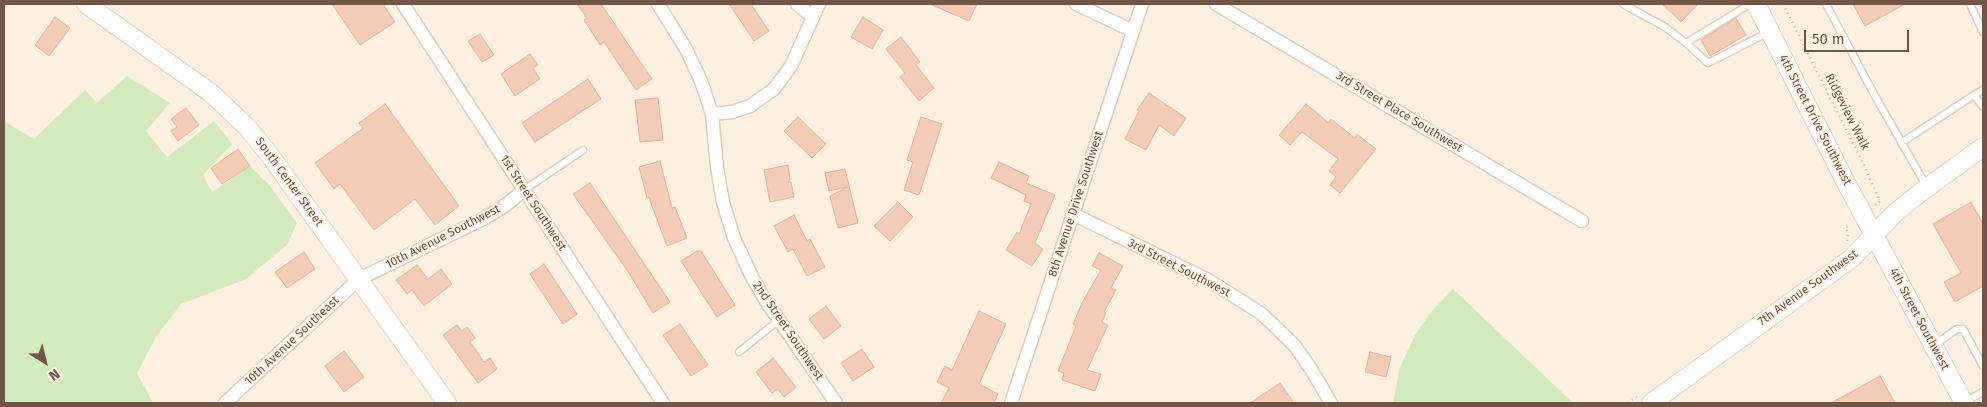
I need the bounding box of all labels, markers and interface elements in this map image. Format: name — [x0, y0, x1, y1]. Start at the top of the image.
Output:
scale bar — [1807, 20, 1912, 52]
text: 50 m — [1812, 30, 1845, 48]
street label: 4th Street Drive Southwest — [1776, 52, 1854, 188]
street label: 3rd Street Place Southwest — [1333, 68, 1465, 156]
street label: Ridgeview Walk — [1822, 71, 1872, 153]
street label: 8th Avenue Drive Southwest — [1046, 129, 1106, 279]
street label: South Center Street — [252, 135, 326, 229]
street label: 1st Street Southwest — [497, 153, 569, 253]
street label: 10th Avenue Southwest — [383, 202, 503, 272]
street label: 3rd Street Southwest — [1125, 236, 1233, 300]
street label: 7th Avenue Southwest — [1755, 247, 1861, 329]
street label: 4th Street Southwest — [1886, 265, 1952, 373]
street label: 2nd Street Southwest — [750, 279, 826, 383]
street label: 10th Avenue Southeast — [242, 293, 342, 389]
north arrow — [20, 337, 70, 387]
text: N — [45, 365, 63, 384]

